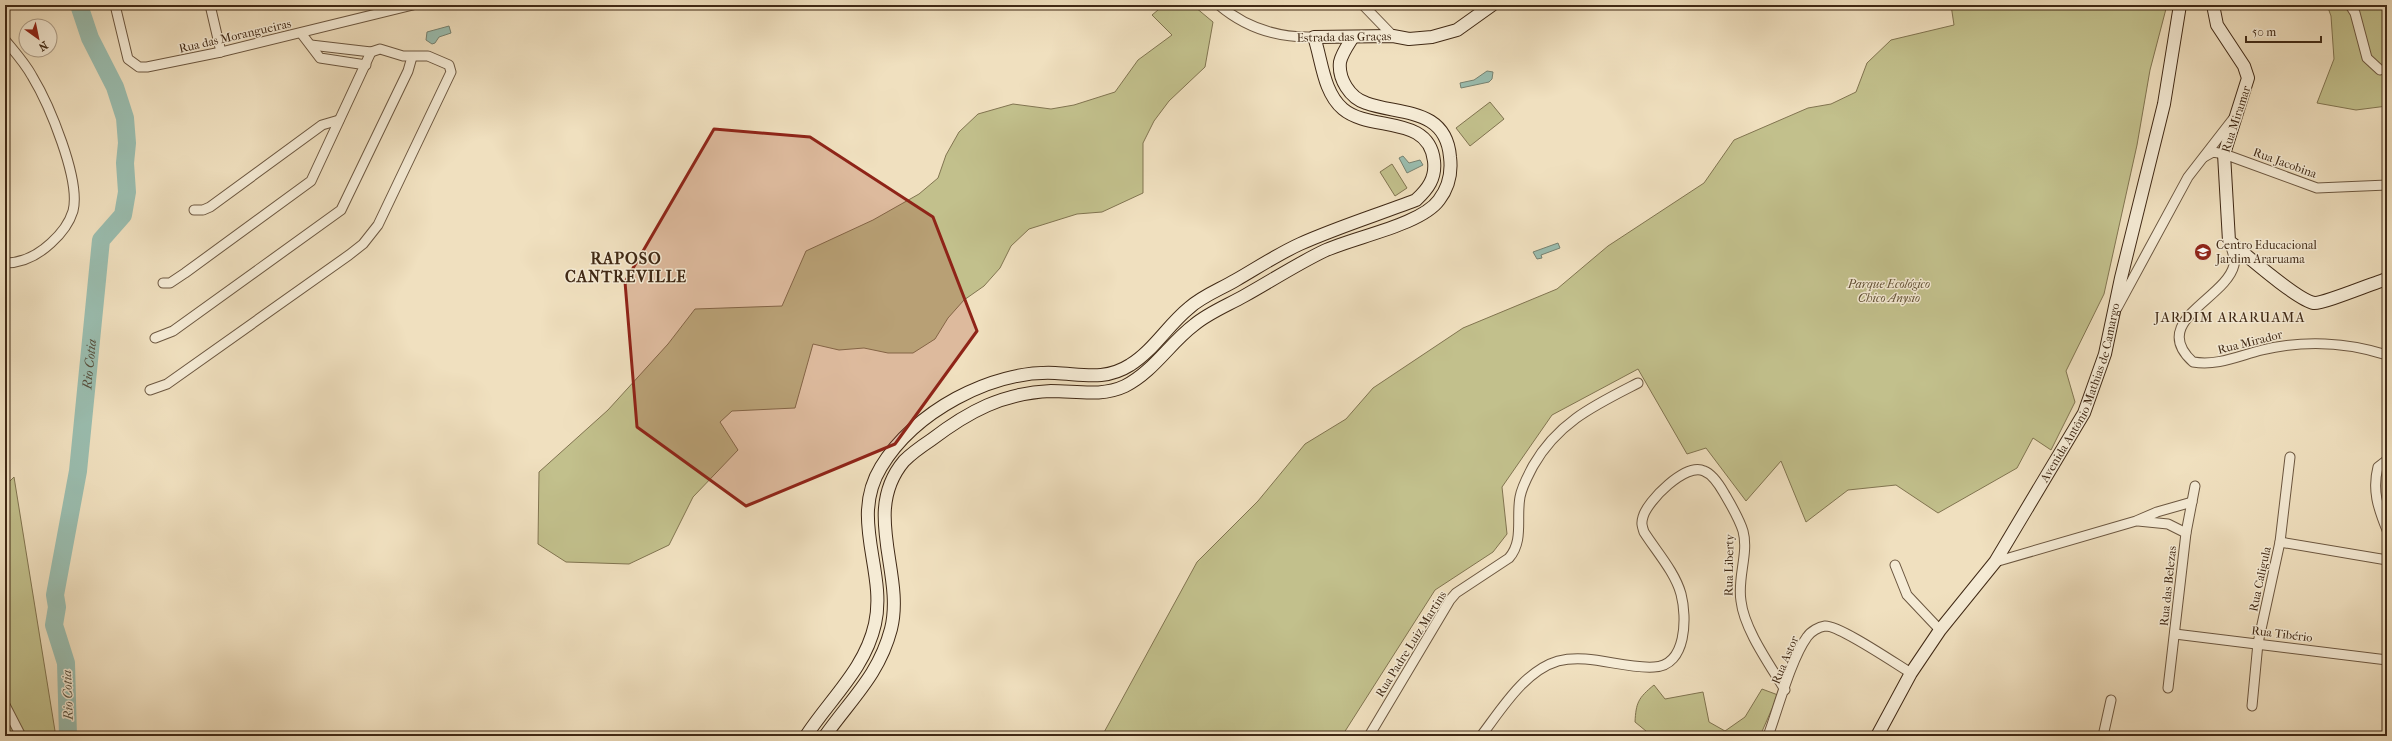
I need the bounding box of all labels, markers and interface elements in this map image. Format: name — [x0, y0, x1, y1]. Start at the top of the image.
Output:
street label: Rua das Morangueiras — [177, 16, 293, 56]
north arrow — [18, 18, 58, 58]
scale bar — [2246, 18, 2321, 44]
text: 50 m — [2252, 25, 2276, 39]
street label: Estrada das Graças — [1296, 29, 1392, 46]
text: N — [36, 38, 50, 54]
street label: Rua Miramar — [2219, 83, 2254, 154]
street label: Rua Jacobina — [2251, 145, 2319, 181]
place label: Centro Educacional Jardim Araruama — [2215, 238, 2318, 266]
school or university icon: Centro Educacional Jardim Araruama — [2193, 242, 2213, 262]
district label: RAPOSO CANTREVILLE — [565, 249, 687, 286]
park label: Parque Ecológico Chico Anysio — [1847, 277, 1930, 305]
street label: Avenida Antônio Mathias de Camargo — [2037, 302, 2123, 486]
district label: JARDIM ARARUAMA — [2154, 309, 2305, 326]
street label: Rua Mirador — [2216, 327, 2285, 357]
water label: Rio Cotia — [79, 338, 99, 391]
street label: Rua Liberty — [1721, 533, 1737, 596]
street label: Rua das Belezas — [2157, 545, 2179, 627]
street label: Rua Caligula — [2246, 545, 2274, 613]
street label: Rua Padre Luiz Martins — [1373, 588, 1450, 700]
street label: Rua Tibério — [2251, 623, 2313, 645]
street label: Rua Astor — [1769, 633, 1802, 686]
water label: Rio Cotia — [59, 669, 76, 721]

